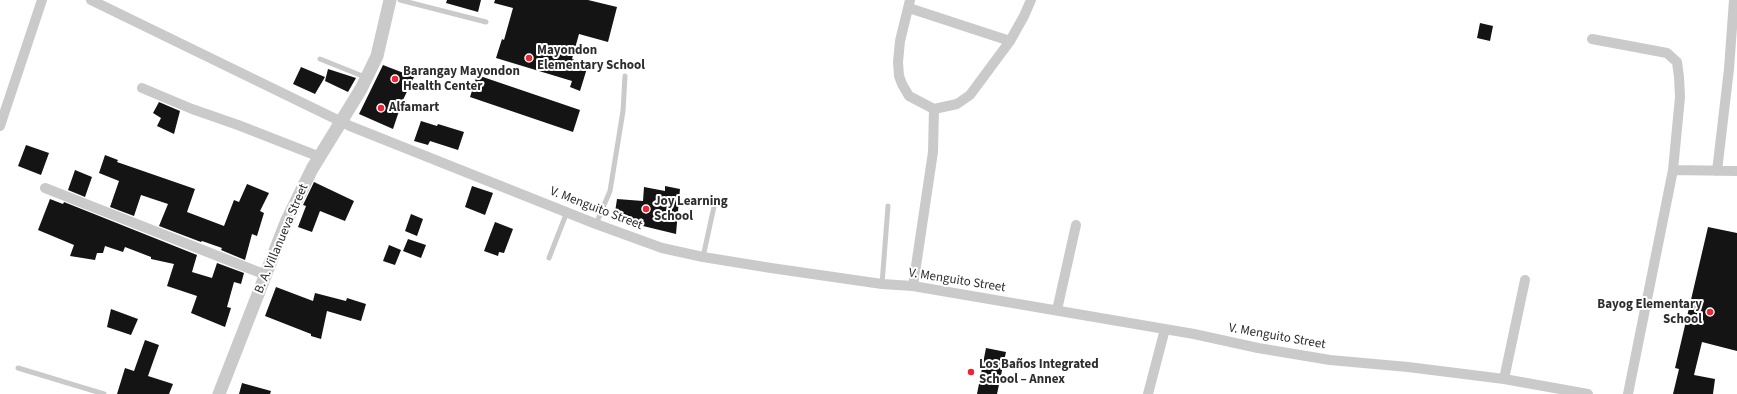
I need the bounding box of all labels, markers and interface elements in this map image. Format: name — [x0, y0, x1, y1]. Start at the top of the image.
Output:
place label: Mayondon Elementary School — [537, 43, 645, 74]
marker: Mayondon Elementary School — [524, 53, 534, 63]
place label: Barangay Mayondon Health Center — [403, 64, 520, 95]
marker: Barangay Mayondon Health Center — [390, 74, 400, 84]
place label: Alfamart — [389, 100, 439, 116]
marker: Alfamart — [376, 103, 386, 113]
street label: B. A. Villanueva Street — [252, 182, 312, 296]
street label: V. Menguito Street — [547, 184, 645, 234]
place label: Joy Learning School — [654, 194, 728, 225]
marker: Joy Learning School — [641, 204, 651, 214]
street label: V. Menguito Street — [907, 266, 1007, 296]
place label: Bayog Elementary School — [1597, 297, 1702, 328]
marker: Bayog Elementary School — [1705, 307, 1715, 317]
street label: V. Menguito Street — [1227, 321, 1327, 353]
place label: Los Baños Integrated School – Annex — [979, 357, 1099, 388]
marker: Los Baños Integrated School – Annex — [966, 367, 976, 377]

